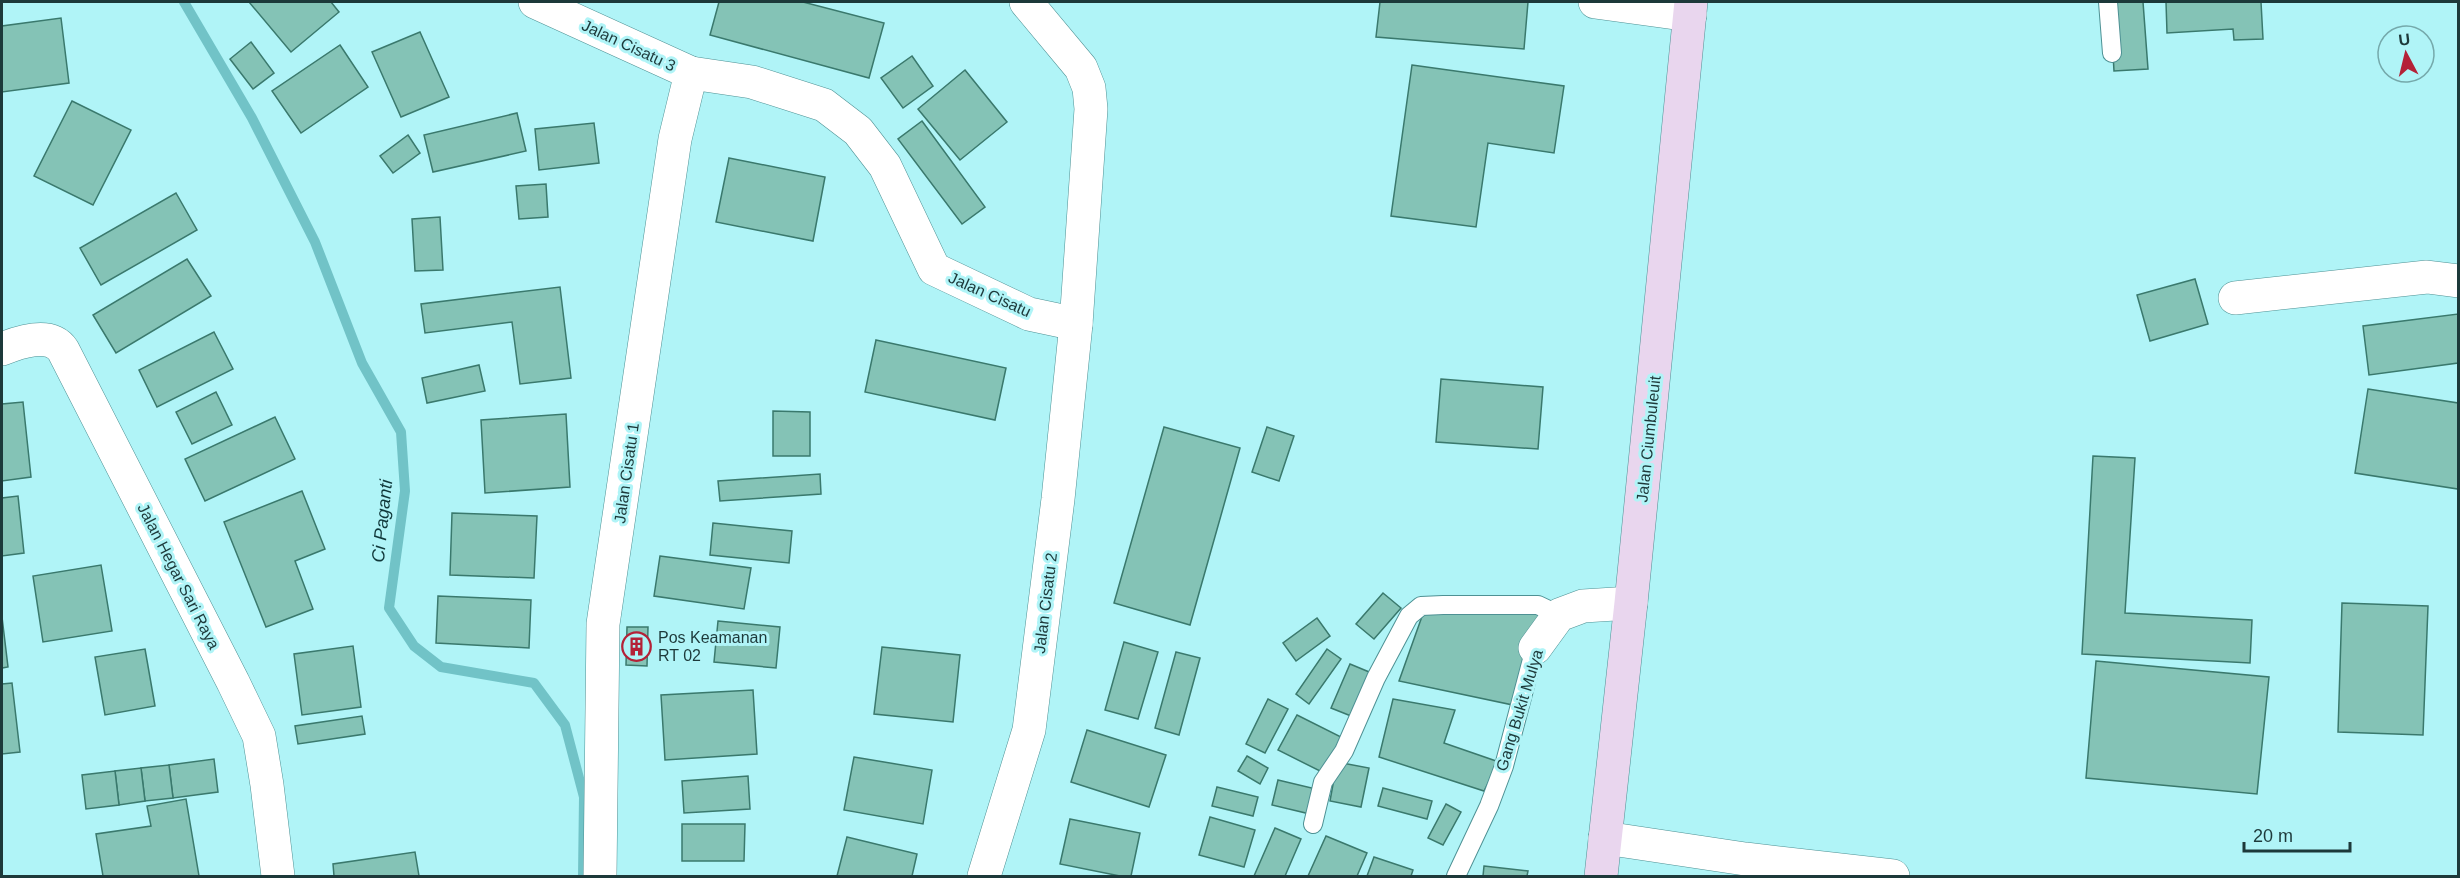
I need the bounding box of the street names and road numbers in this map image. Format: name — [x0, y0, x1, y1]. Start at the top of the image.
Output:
street label: Jalan Cisatu 3 — [579, 16, 678, 75]
street label: Jalan Cisatu — [946, 269, 1033, 320]
street label: Jalan Ciumbuleuit — [1633, 374, 1664, 503]
street label: Jalan Cisatu 1 — [611, 422, 642, 524]
street label: Jalan Hegar Sari Raya — [134, 501, 223, 652]
street label: Jalan Cisatu 2 — [1031, 552, 1060, 654]
street label: Gang Bukit Mulya — [1493, 647, 1546, 773]

